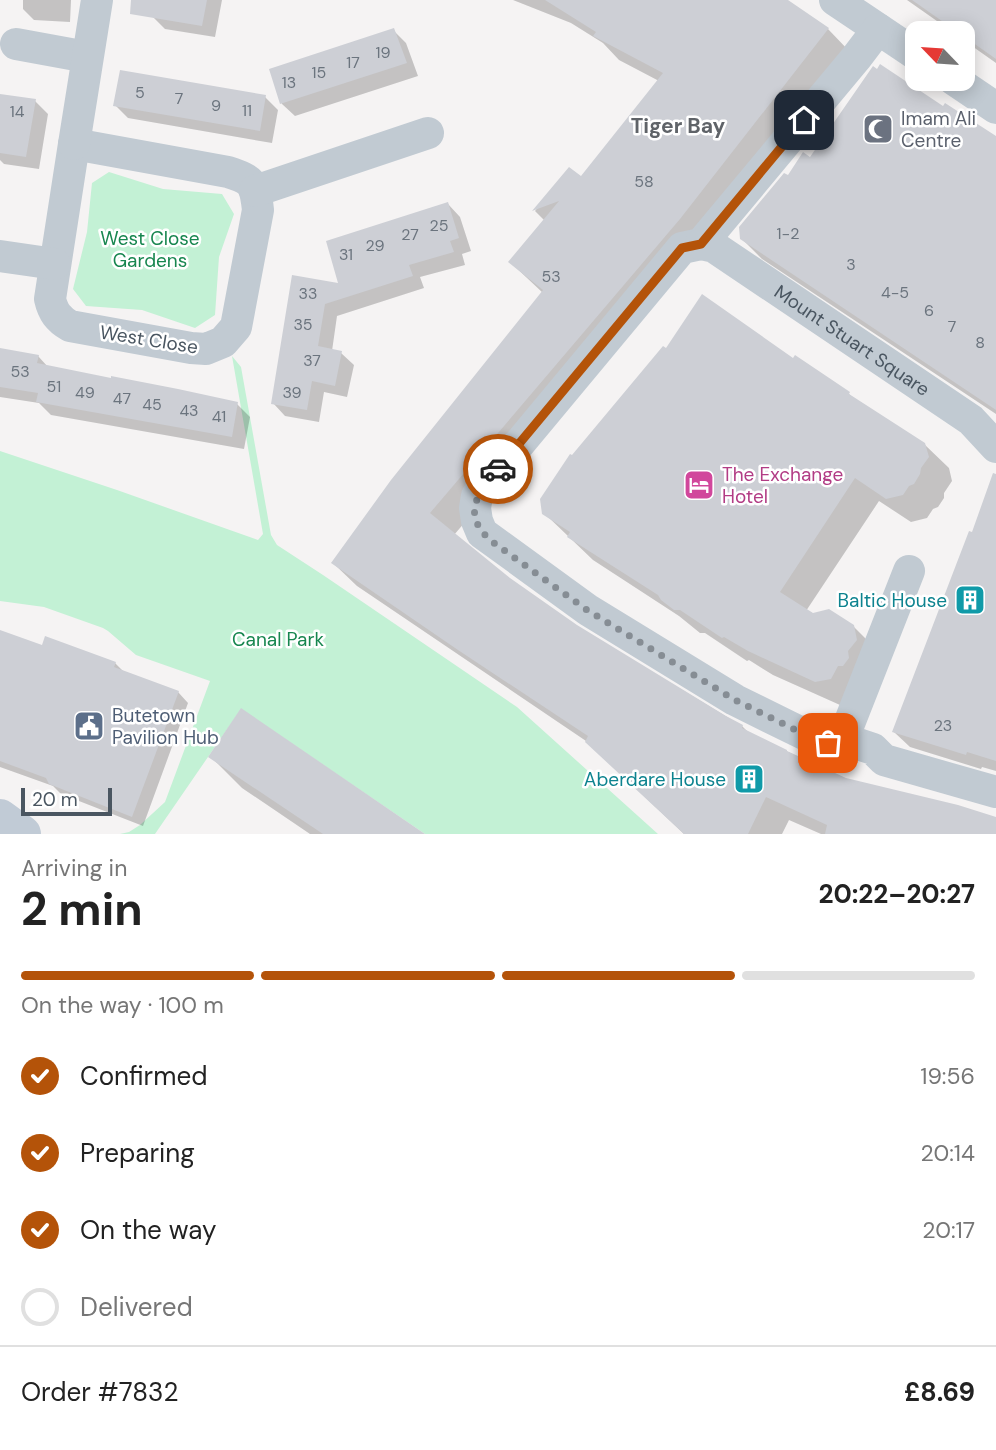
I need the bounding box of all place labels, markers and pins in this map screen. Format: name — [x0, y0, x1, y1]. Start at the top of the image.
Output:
pin — [774, 90, 834, 150]
place label: Imam Ali Centre — [901, 106, 976, 153]
mosque icon: Imam Ali Centre — [861, 112, 895, 146]
place label: The Exchange Hotel — [722, 462, 843, 509]
hotel icon: The Exchange Hotel — [682, 468, 716, 502]
building icon: Baltic House — [953, 583, 987, 617]
place label: Baltic House — [838, 588, 947, 613]
place label: Butetown Pavilion Hub — [112, 703, 219, 750]
public building icon: Butetown Pavilion Hub — [72, 709, 106, 743]
pin — [798, 713, 858, 773]
building icon: Aberdare House — [732, 762, 766, 796]
place label: Aberdare House — [584, 767, 726, 792]

